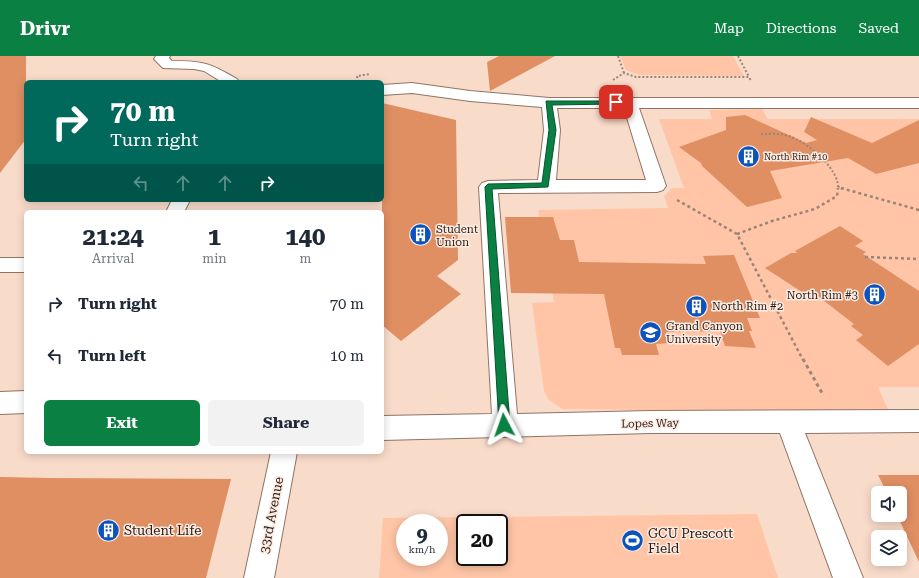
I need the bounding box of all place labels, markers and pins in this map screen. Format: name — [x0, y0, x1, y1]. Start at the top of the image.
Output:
pin — [599, 85, 633, 119]
building icon: North Rim #10 — [735, 144, 761, 170]
place label: North Rim #10 — [764, 152, 827, 162]
building icon: Student Union — [407, 222, 433, 248]
place label: Student Union — [436, 223, 478, 249]
building icon: North Rim #3 — [861, 282, 887, 308]
place label: North Rim #3 — [787, 289, 858, 302]
building icon: North Rim #2 — [683, 293, 709, 319]
place label: North Rim #2 — [712, 300, 783, 313]
school or university icon: Grand Canyon University — [637, 319, 663, 345]
place label: Grand Canyon University — [666, 320, 743, 346]
building icon: Student Life — [96, 517, 122, 543]
place label: Student Life — [124, 523, 201, 538]
place label: GCU Prescott Field — [648, 526, 733, 556]
sports icon: GCU Prescott Field — [619, 527, 645, 553]

